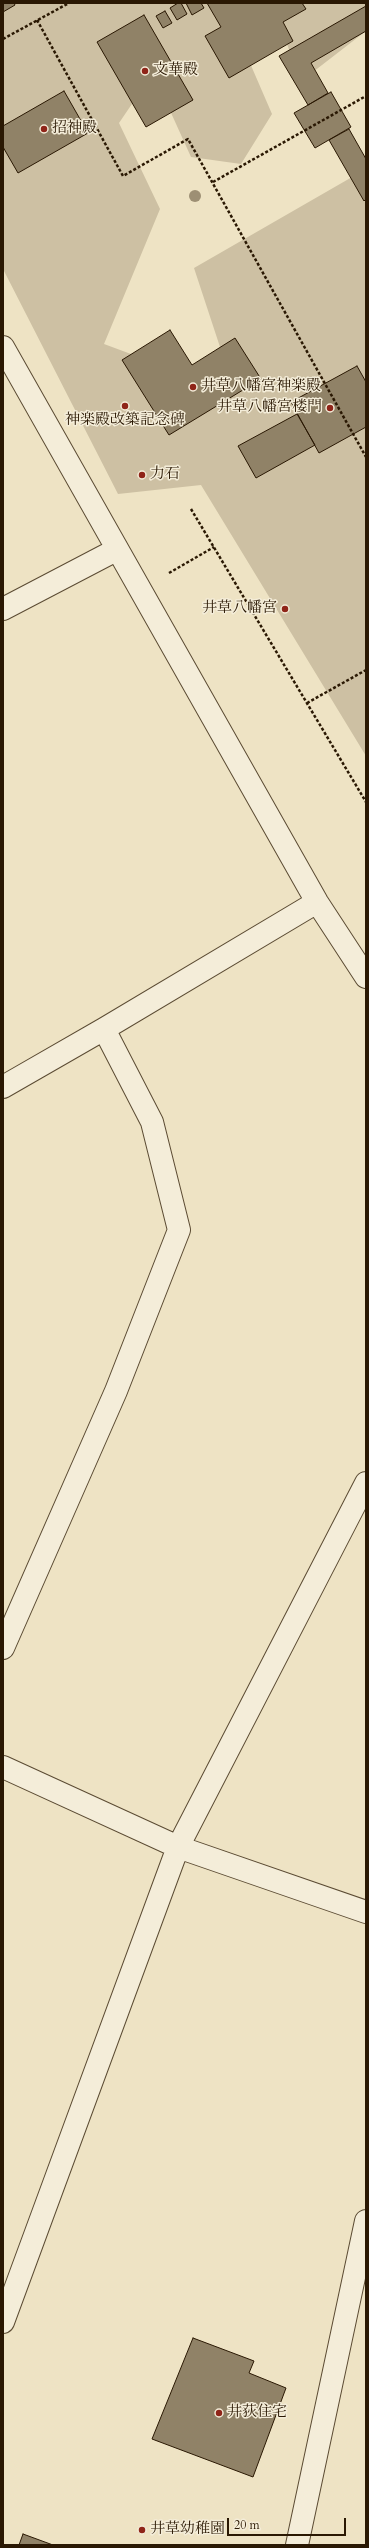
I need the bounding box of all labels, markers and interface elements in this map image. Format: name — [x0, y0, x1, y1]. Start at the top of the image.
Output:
place label: 文華殿 — [153, 62, 198, 80]
marker: 文華殿 — [140, 66, 150, 76]
place label: 招神殿 — [52, 120, 97, 138]
marker: 招神殿 — [39, 124, 49, 134]
place label: 井草八幡宮神楽殿 — [201, 378, 321, 396]
marker: 井草八幡宮神楽殿 — [188, 382, 198, 392]
place label: 井草八幡宮楼門 — [217, 399, 322, 417]
marker: 神楽殿改築記念碑 — [120, 401, 130, 411]
marker: 井草八幡宮楼門 — [325, 403, 335, 413]
place label: 神楽殿改築記念碑 — [65, 412, 185, 430]
place label: 力石 — [150, 466, 180, 484]
marker: 力石 — [137, 470, 147, 480]
place label: 井草八幡宮 — [202, 600, 277, 618]
marker: 井草八幡宮 — [280, 604, 290, 614]
place label: 井荻住宅 — [227, 2404, 287, 2422]
marker: 井荻住宅 — [214, 2408, 224, 2418]
scale bar — [229, 2510, 348, 2536]
text: 20 m — [234, 2517, 260, 2533]
place label: 井草幼稚園 — [150, 2521, 225, 2539]
marker: 井草幼稚園 — [137, 2525, 147, 2535]

